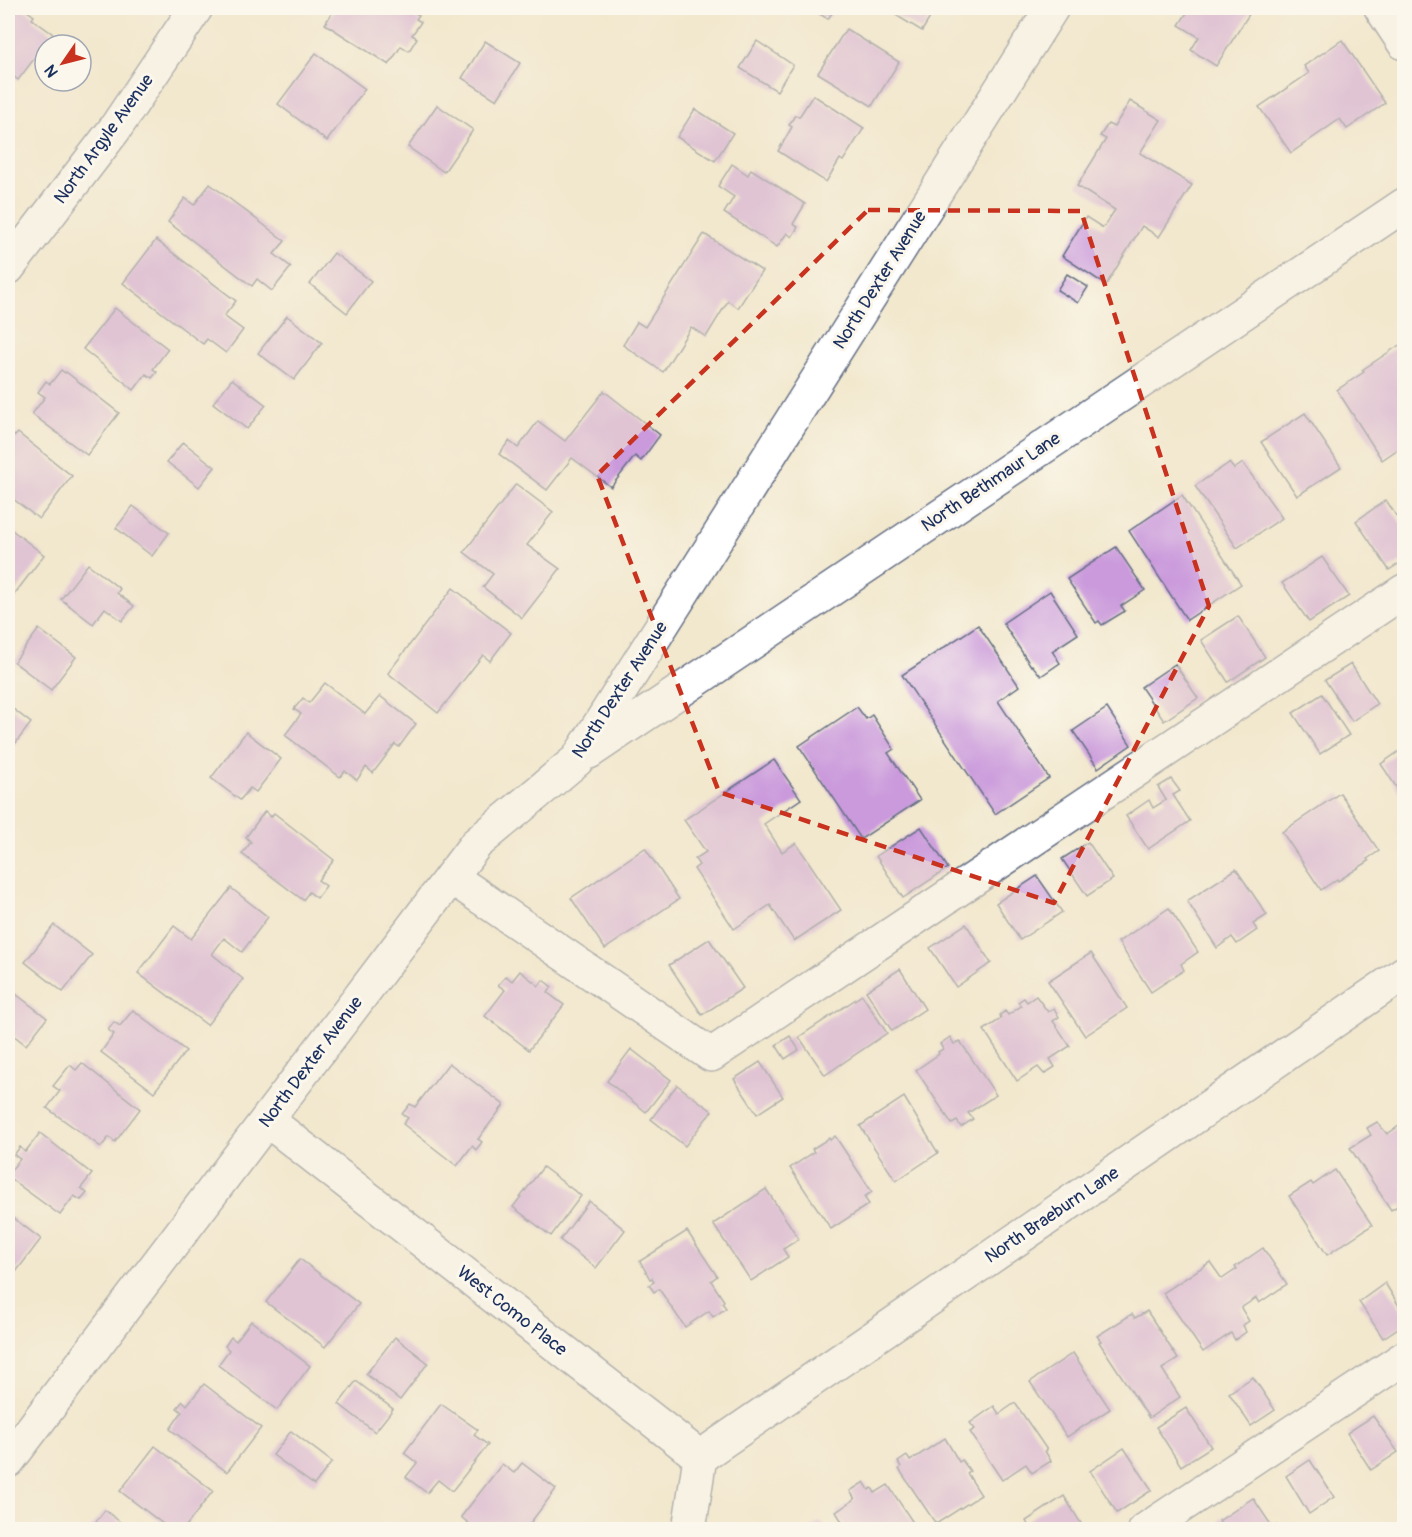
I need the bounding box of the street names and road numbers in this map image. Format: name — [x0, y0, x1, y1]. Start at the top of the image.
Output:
street label: North Argyle Avenue — [50, 70, 158, 208]
street label: North Dexter Avenue — [828, 206, 932, 353]
street label: North Bethmaur Lane — [917, 427, 1065, 537]
street label: North Dexter Avenue — [567, 617, 673, 763]
street label: North Dexter Avenue — [254, 992, 368, 1132]
street label: North Braeburn Lane — [980, 1161, 1124, 1268]
street label: West Como Place — [452, 1261, 572, 1361]

